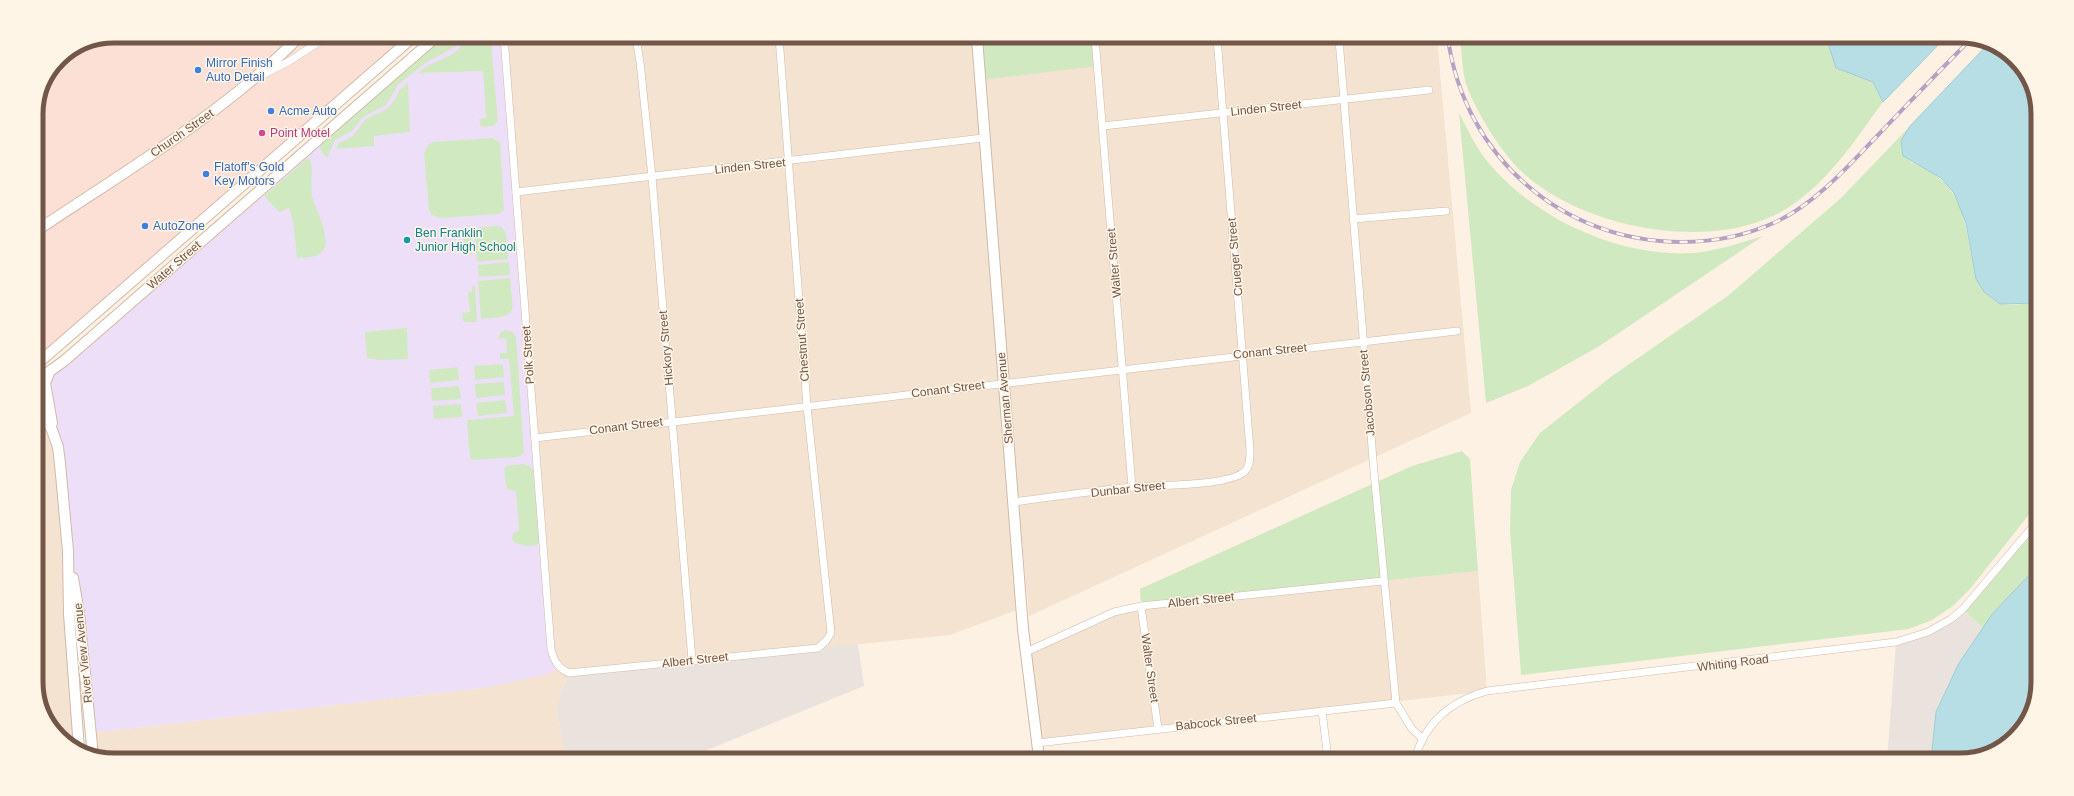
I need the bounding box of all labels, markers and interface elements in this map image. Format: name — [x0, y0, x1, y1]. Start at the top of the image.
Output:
place label: Mirror Finish Auto Detail — [206, 56, 273, 84]
marker: Mirror Finish Auto Detail — [193, 65, 203, 75]
street label: Linden Street — [1230, 97, 1303, 119]
place label: Acme Auto — [279, 104, 337, 118]
street label: Church Street — [148, 106, 217, 160]
marker: Acme Auto — [266, 106, 276, 116]
place label: Point Motel — [270, 126, 330, 140]
marker: Point Motel — [257, 128, 267, 138]
street label: Linden Street — [714, 155, 787, 177]
place label: Flatoff's Gold Key Motors — [214, 160, 284, 188]
marker: Flatoff's Gold Key Motors — [201, 169, 211, 179]
street label: Crueger Street — [1225, 217, 1245, 297]
place label: AutoZone — [153, 219, 205, 233]
marker: AutoZone — [140, 221, 150, 231]
place label: Ben Franklin Junior High School — [415, 226, 516, 254]
street label: Walter Street — [1104, 227, 1124, 298]
marker: Ben Franklin Junior High School — [402, 235, 412, 245]
street label: Water Street — [144, 237, 204, 292]
street label: Chestnut Street — [792, 297, 812, 382]
street label: Hickory Street — [656, 309, 676, 386]
street label: Polk Street — [519, 325, 537, 385]
street label: Conant Street — [1232, 340, 1308, 362]
street label: Jacobson Street — [1356, 349, 1378, 437]
street label: Sherman Avenue — [994, 351, 1016, 444]
street label: Conant Street — [910, 377, 986, 400]
street label: Conant Street — [588, 414, 664, 437]
street label: Dunbar Street — [1090, 478, 1167, 500]
street label: Albert Street — [1167, 589, 1236, 610]
street label: River View Avenue — [71, 602, 95, 704]
street label: Walter Street — [1138, 633, 1162, 704]
street label: Albert Street — [661, 649, 730, 670]
street label: Whiting Road — [1696, 652, 1770, 674]
street label: Babcock Street — [1175, 711, 1258, 733]

